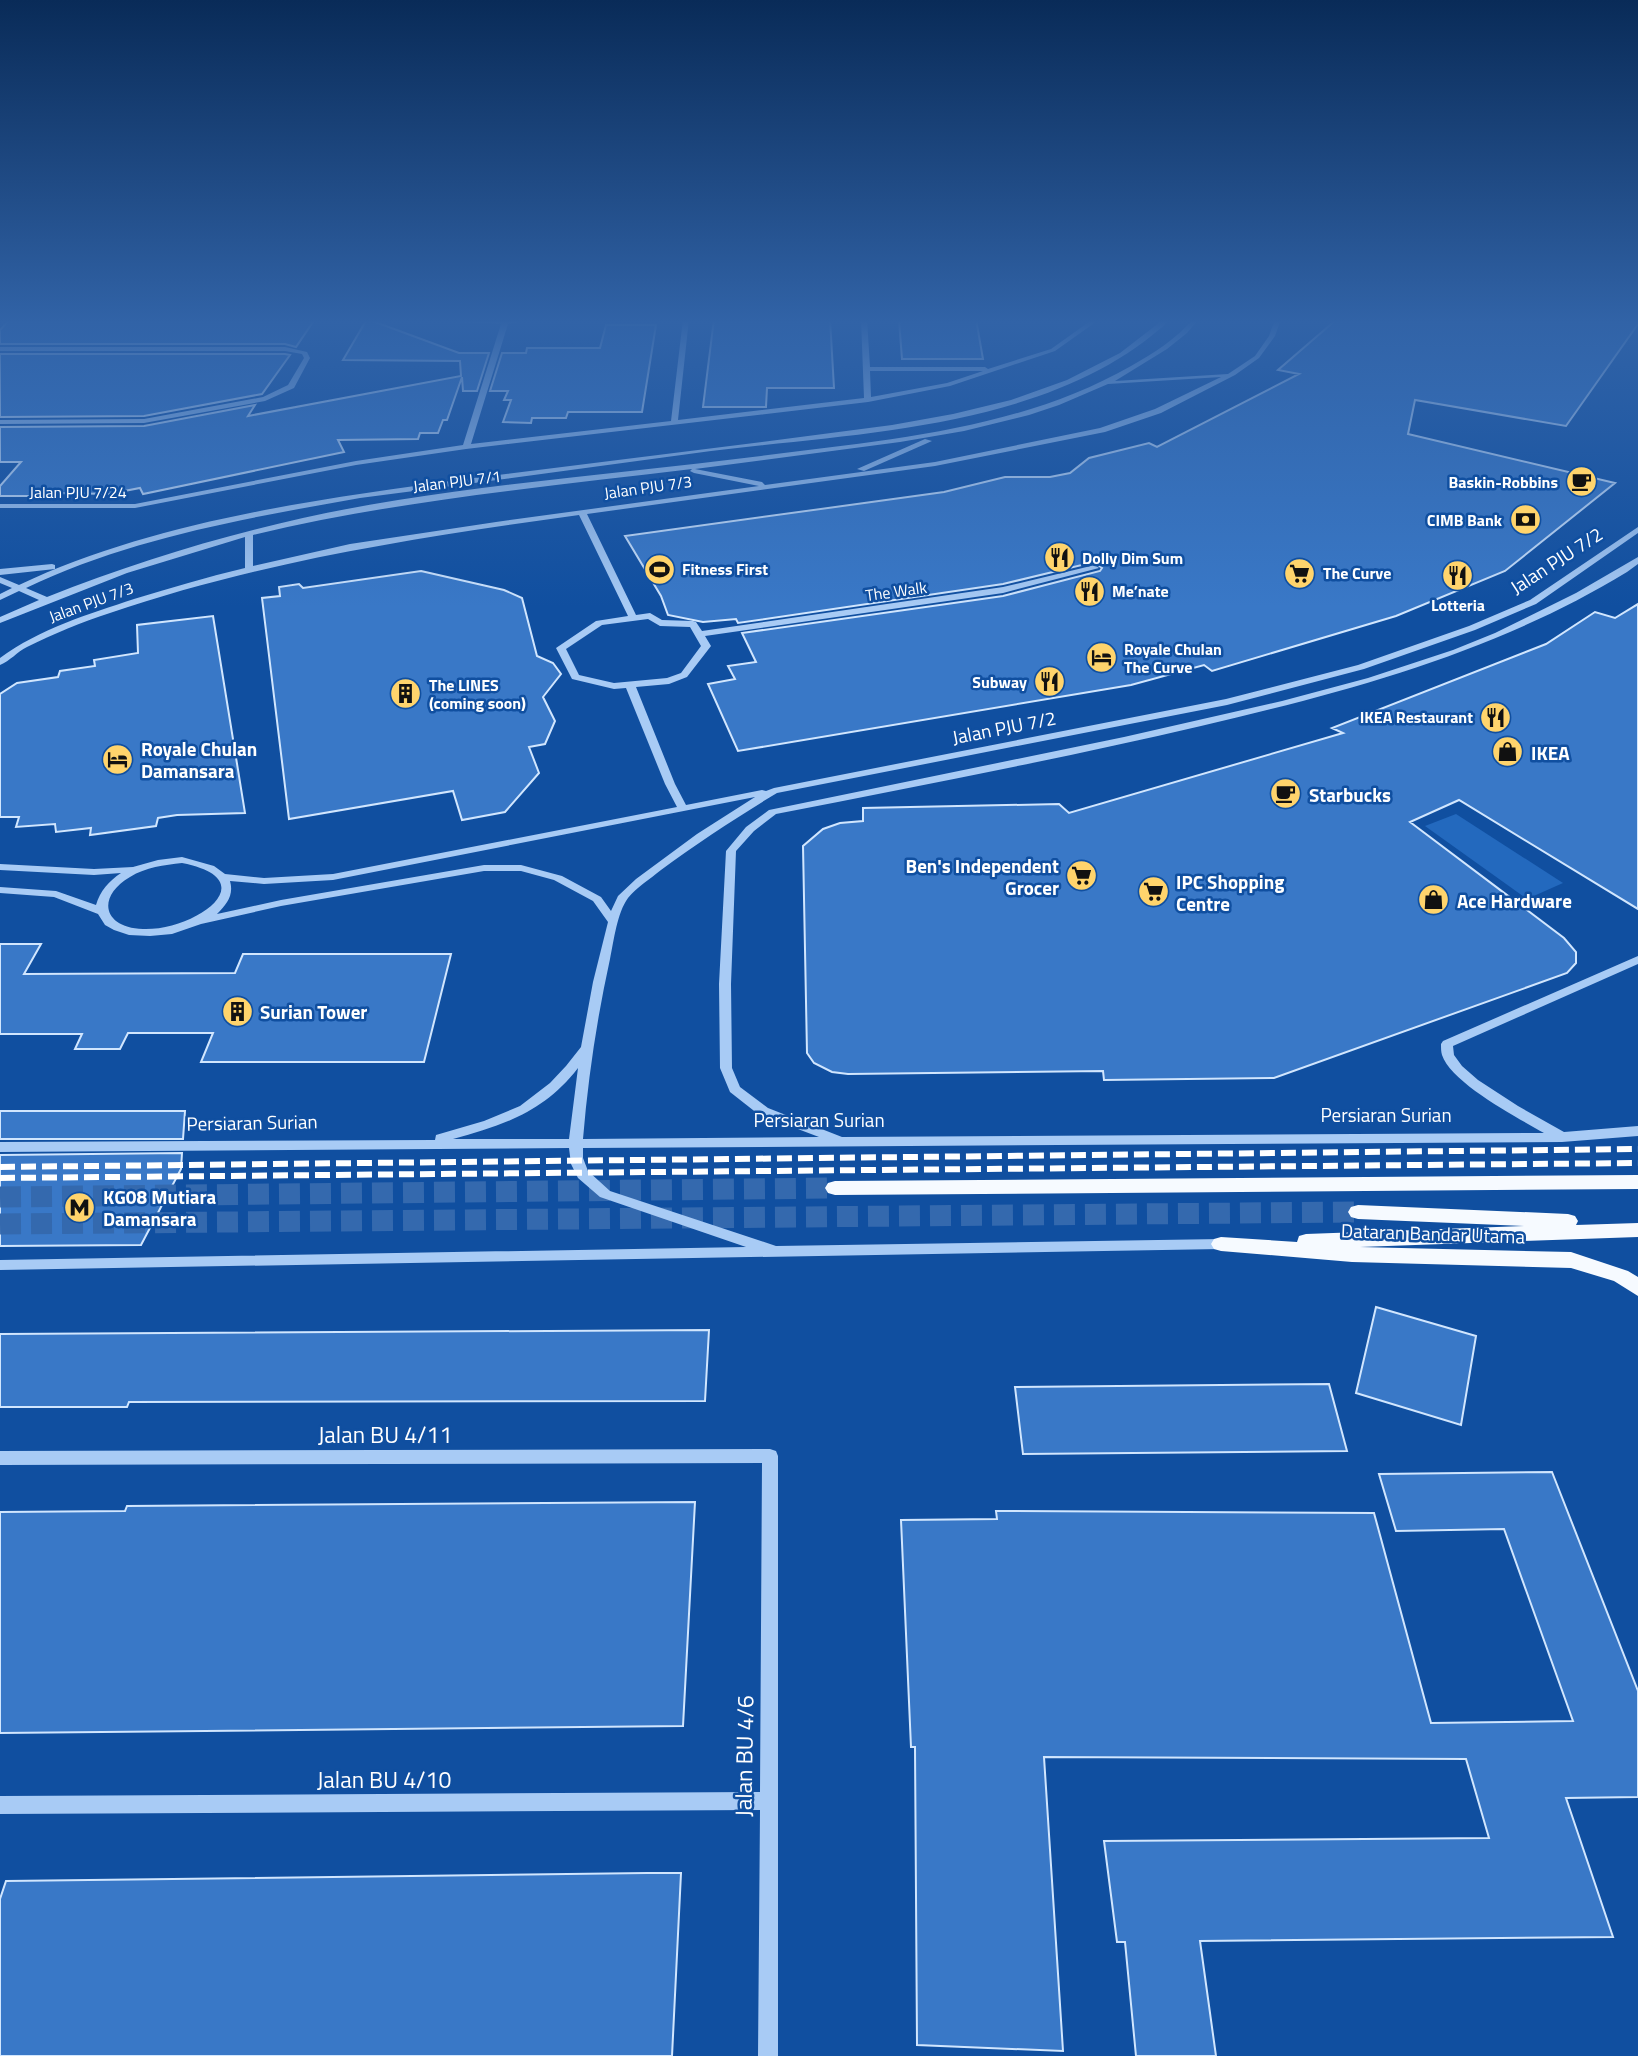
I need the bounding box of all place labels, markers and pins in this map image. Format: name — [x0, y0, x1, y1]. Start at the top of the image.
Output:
cafe icon: Baskin-Robbins — [1564, 465, 1598, 499]
place label: Baskin-Robbins — [1449, 470, 1558, 494]
bank icon: CIMB Bank — [1508, 503, 1542, 537]
place label: CIMB Bank — [1427, 508, 1503, 532]
restaurant icon: Dolly Dim Sum — [1042, 541, 1076, 575]
place label: Dolly Dim Sum — [1082, 546, 1183, 570]
sports icon: Fitness First — [642, 552, 676, 586]
supermarket icon: The Curve — [1283, 556, 1317, 590]
place label: Fitness First — [682, 557, 768, 581]
restaurant icon: Lotteria — [1441, 559, 1475, 593]
place label: The Curve — [1323, 561, 1391, 585]
restaurant icon: Me’nate — [1072, 574, 1106, 608]
place label: Me’nate — [1112, 579, 1169, 603]
place label: Lotteria — [1431, 593, 1485, 617]
place label: Royale Chulan The Curve — [1124, 637, 1222, 679]
hotel icon: Royale Chulan The Curve — [1084, 641, 1118, 675]
restaurant icon: Subway — [1033, 665, 1067, 699]
place label: Subway — [972, 670, 1027, 694]
place label: The LINES (coming soon) — [429, 673, 526, 715]
building icon: The LINES (coming soon) — [389, 677, 423, 711]
restaurant icon: IKEA Restaurant — [1479, 700, 1513, 734]
place label: IKEA Restaurant — [1360, 705, 1473, 729]
place label: Royale Chulan Damansara — [141, 734, 257, 785]
shop icon: IKEA — [1491, 735, 1525, 769]
place label: IKEA — [1531, 738, 1570, 767]
hotel icon: Royale Chulan Damansara — [101, 742, 135, 776]
cafe icon: Starbucks — [1269, 777, 1303, 811]
place label: Starbucks — [1309, 780, 1391, 809]
place label: Ben's Independent Grocer — [906, 851, 1059, 902]
supermarket icon: Ben's Independent Grocer — [1065, 859, 1099, 893]
place label: IPC Shopping Centre — [1176, 867, 1284, 918]
supermarket icon: IPC Shopping Centre — [1136, 875, 1170, 909]
shop icon: Ace Hardware — [1417, 883, 1451, 917]
place label: Ace Hardware — [1457, 886, 1572, 915]
building icon: Surian Tower — [220, 994, 254, 1028]
place label: Surian Tower — [260, 997, 367, 1026]
place label: KG08 Mutiara Damansara — [103, 1182, 217, 1233]
metro station icon: KG08 Mutiara Damansara — [63, 1190, 97, 1224]

